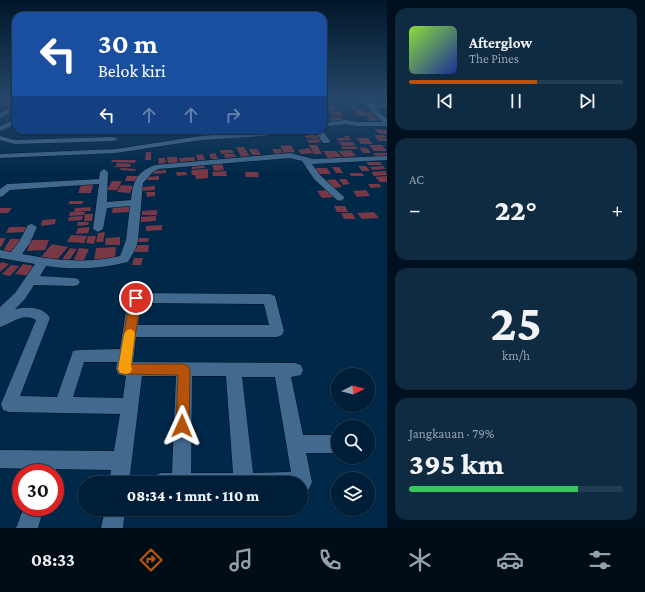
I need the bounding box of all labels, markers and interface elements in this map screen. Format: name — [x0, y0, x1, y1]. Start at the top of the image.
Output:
icon: left — [32, 28, 84, 80]
text: 30 m — [98, 28, 158, 59]
text: Afterglow — [469, 35, 532, 51]
text: The Pines — [469, 51, 519, 66]
text: Belok kiri — [98, 61, 166, 81]
icon: previous — [434, 90, 456, 112]
icon: pause — [505, 90, 527, 112]
icon: next — [576, 90, 598, 112]
icon: left — [96, 104, 118, 126]
icon: ahead — [138, 104, 160, 126]
icon: ahead — [180, 104, 202, 126]
icon: right — [222, 104, 244, 126]
text: AC — [409, 172, 424, 187]
text: 22° — [495, 193, 537, 226]
text: − — [409, 197, 421, 222]
text: + — [611, 197, 623, 222]
pin — [119, 281, 153, 315]
icon: arrive — [125, 287, 147, 309]
text: 25 — [490, 293, 542, 351]
text: km/h — [502, 348, 530, 363]
north arrow — [331, 368, 375, 412]
map controls — [331, 368, 375, 516]
position arrow — [161, 405, 203, 447]
button: search — [331, 420, 375, 464]
text: Jangkauan · 79% — [409, 426, 494, 441]
text: 395 km — [409, 447, 504, 480]
speed limit sign: 30 — [12, 464, 64, 516]
button: layers — [331, 472, 375, 516]
text: 08:34 · 1 mnt · 110 m — [127, 488, 259, 504]
icon: directions — [137, 546, 165, 574]
icon: music — [227, 546, 255, 574]
icon: phone — [316, 546, 344, 574]
icon: climate — [406, 546, 434, 574]
icon: car — [496, 546, 524, 574]
icon: filters — [586, 546, 614, 574]
text: 08:33 — [31, 550, 75, 570]

